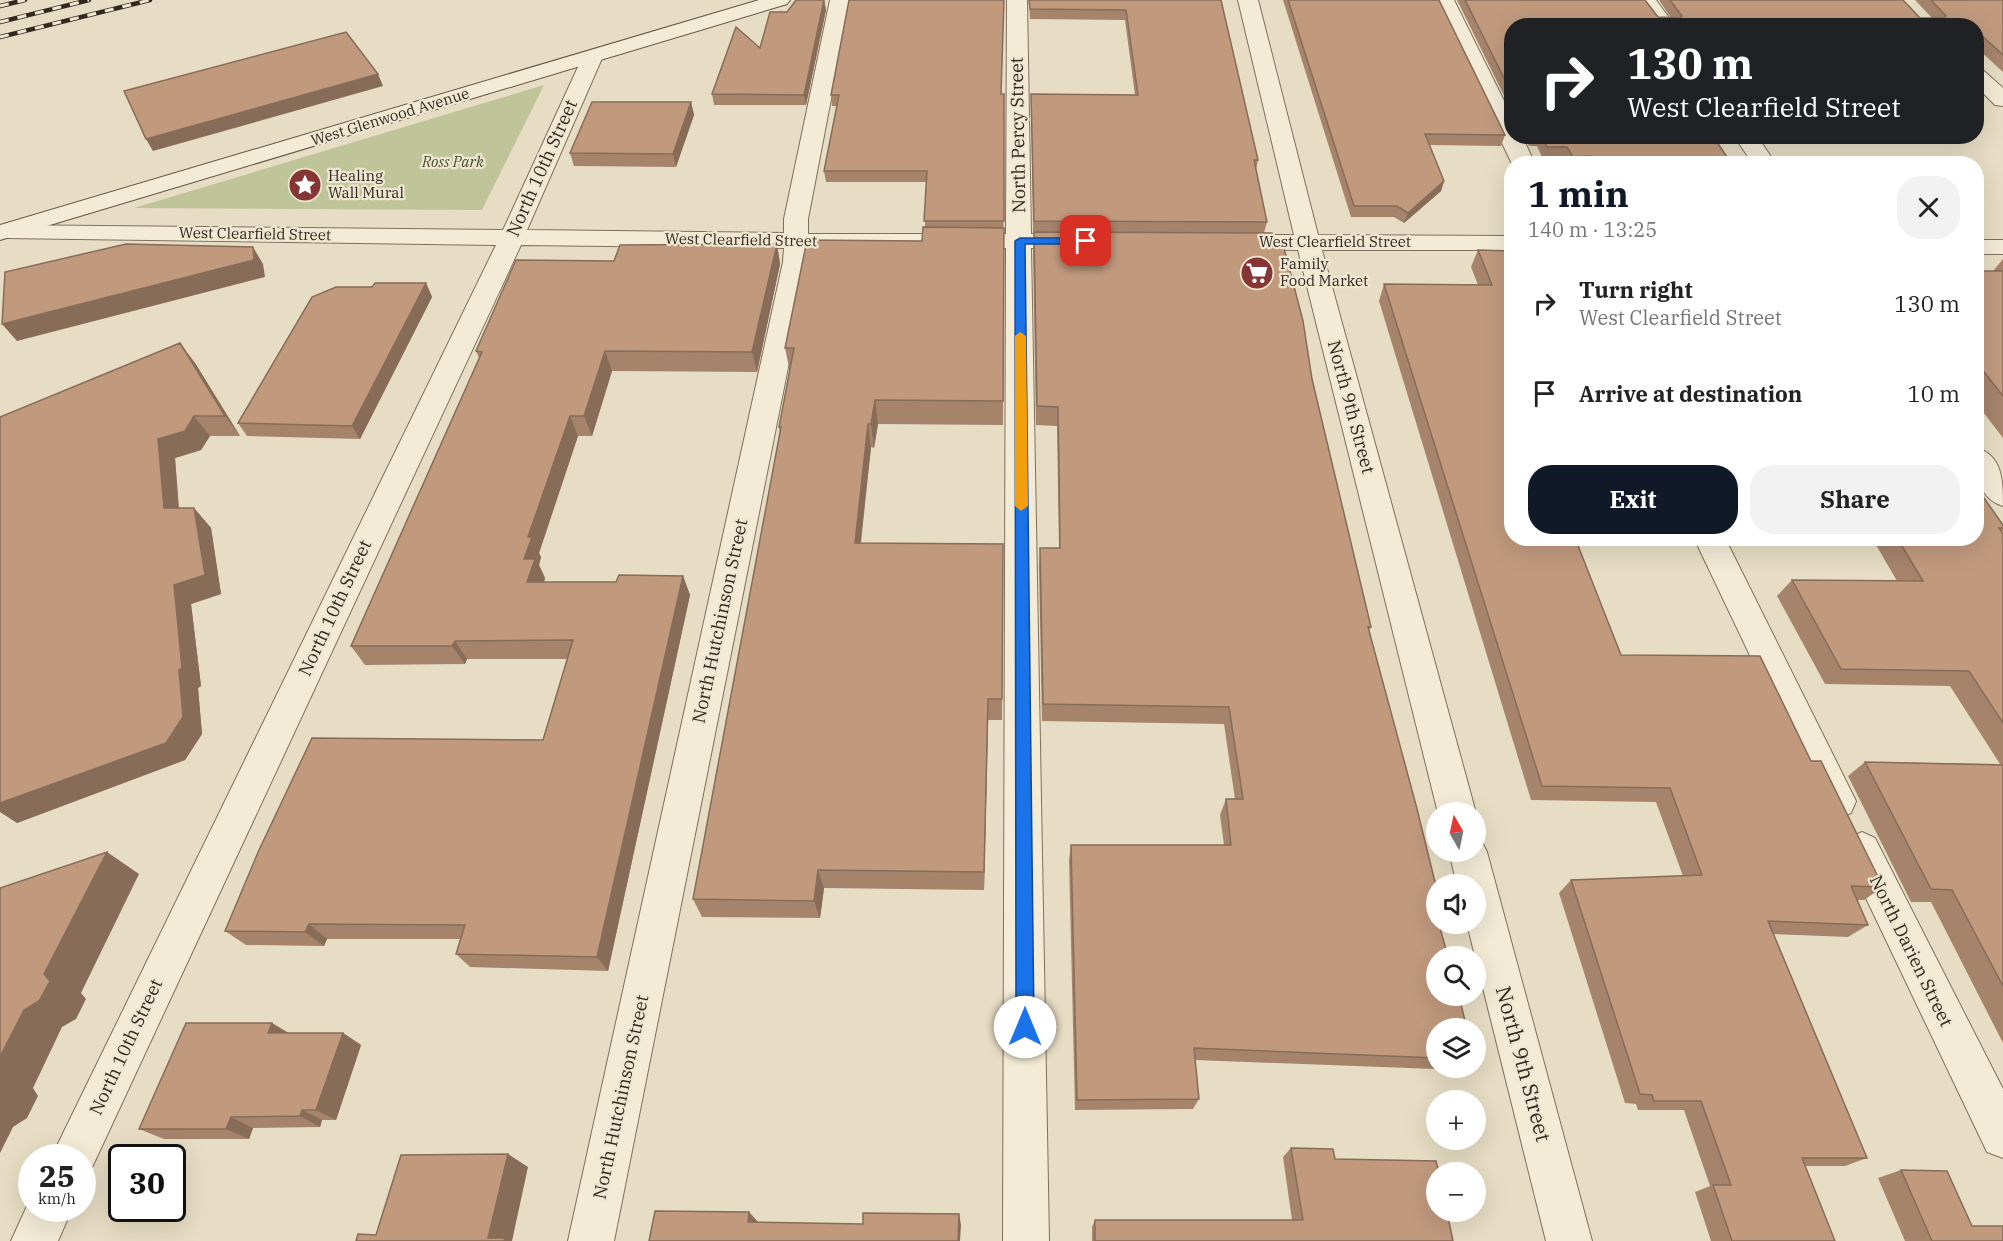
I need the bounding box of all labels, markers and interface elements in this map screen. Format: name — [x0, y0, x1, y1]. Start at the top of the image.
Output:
text: 130 m — [1627, 36, 1753, 91]
icon: right — [1528, 42, 1606, 120]
street label: North Percy Street — [1005, 57, 1030, 213]
street label: West Glenwood Avenue — [308, 83, 471, 150]
text: West Clearfield Street — [1627, 89, 1901, 124]
street label: North 10th Street — [501, 96, 582, 240]
park label: Ross Park — [421, 152, 484, 171]
place label: Healing Wall Mural — [328, 166, 404, 202]
place icon: Healing Wall Mural — [287, 167, 323, 203]
text: 1 min — [1528, 170, 1629, 217]
button: close — [1897, 176, 1960, 239]
pin — [1060, 215, 1111, 266]
text: 140 m · 13:25 — [1528, 216, 1657, 243]
street label: West Clearfield Street — [179, 223, 331, 244]
icon: arrive — [1069, 224, 1102, 257]
street label: West Clearfield Street — [665, 229, 817, 250]
street label: West Clearfield Street — [1259, 232, 1411, 251]
place label: Family Food Market — [1280, 254, 1368, 290]
supermarket icon: Family Food Market — [1239, 255, 1275, 291]
text: Turn right — [1579, 275, 1693, 304]
icon: right — [1528, 287, 1561, 320]
text: 130 m — [1894, 289, 1960, 318]
text: West Clearfield Street — [1579, 304, 1782, 331]
street label: North 9th Street — [1323, 338, 1380, 476]
icon: arrive — [1528, 377, 1561, 410]
text: Arrive at destination — [1579, 379, 1802, 408]
text: 10 m — [1908, 379, 1960, 408]
button: Exit — [1528, 465, 1738, 534]
button: Share — [1750, 465, 1960, 534]
street label: North Hutchinson Street — [687, 517, 752, 725]
street label: North 10th Street — [293, 536, 376, 680]
north arrow — [1426, 802, 1486, 862]
map controls — [1426, 802, 1486, 1222]
street label: North Darien Street — [1865, 871, 1958, 1030]
button: sound — [1426, 874, 1486, 934]
button: search — [1426, 946, 1486, 1006]
street label: North 10th Street — [84, 975, 167, 1119]
street label: North 9th Street — [1490, 983, 1558, 1145]
street label: North Hutchinson Street — [588, 993, 653, 1201]
position arrow — [993, 995, 1057, 1059]
button: layers — [1426, 1018, 1486, 1078]
button: + — [1426, 1090, 1486, 1150]
speed limit sign: 30 — [108, 1144, 186, 1222]
text: 25 — [39, 1156, 75, 1195]
button: − — [1426, 1162, 1486, 1222]
text: km/h — [38, 1189, 76, 1208]

